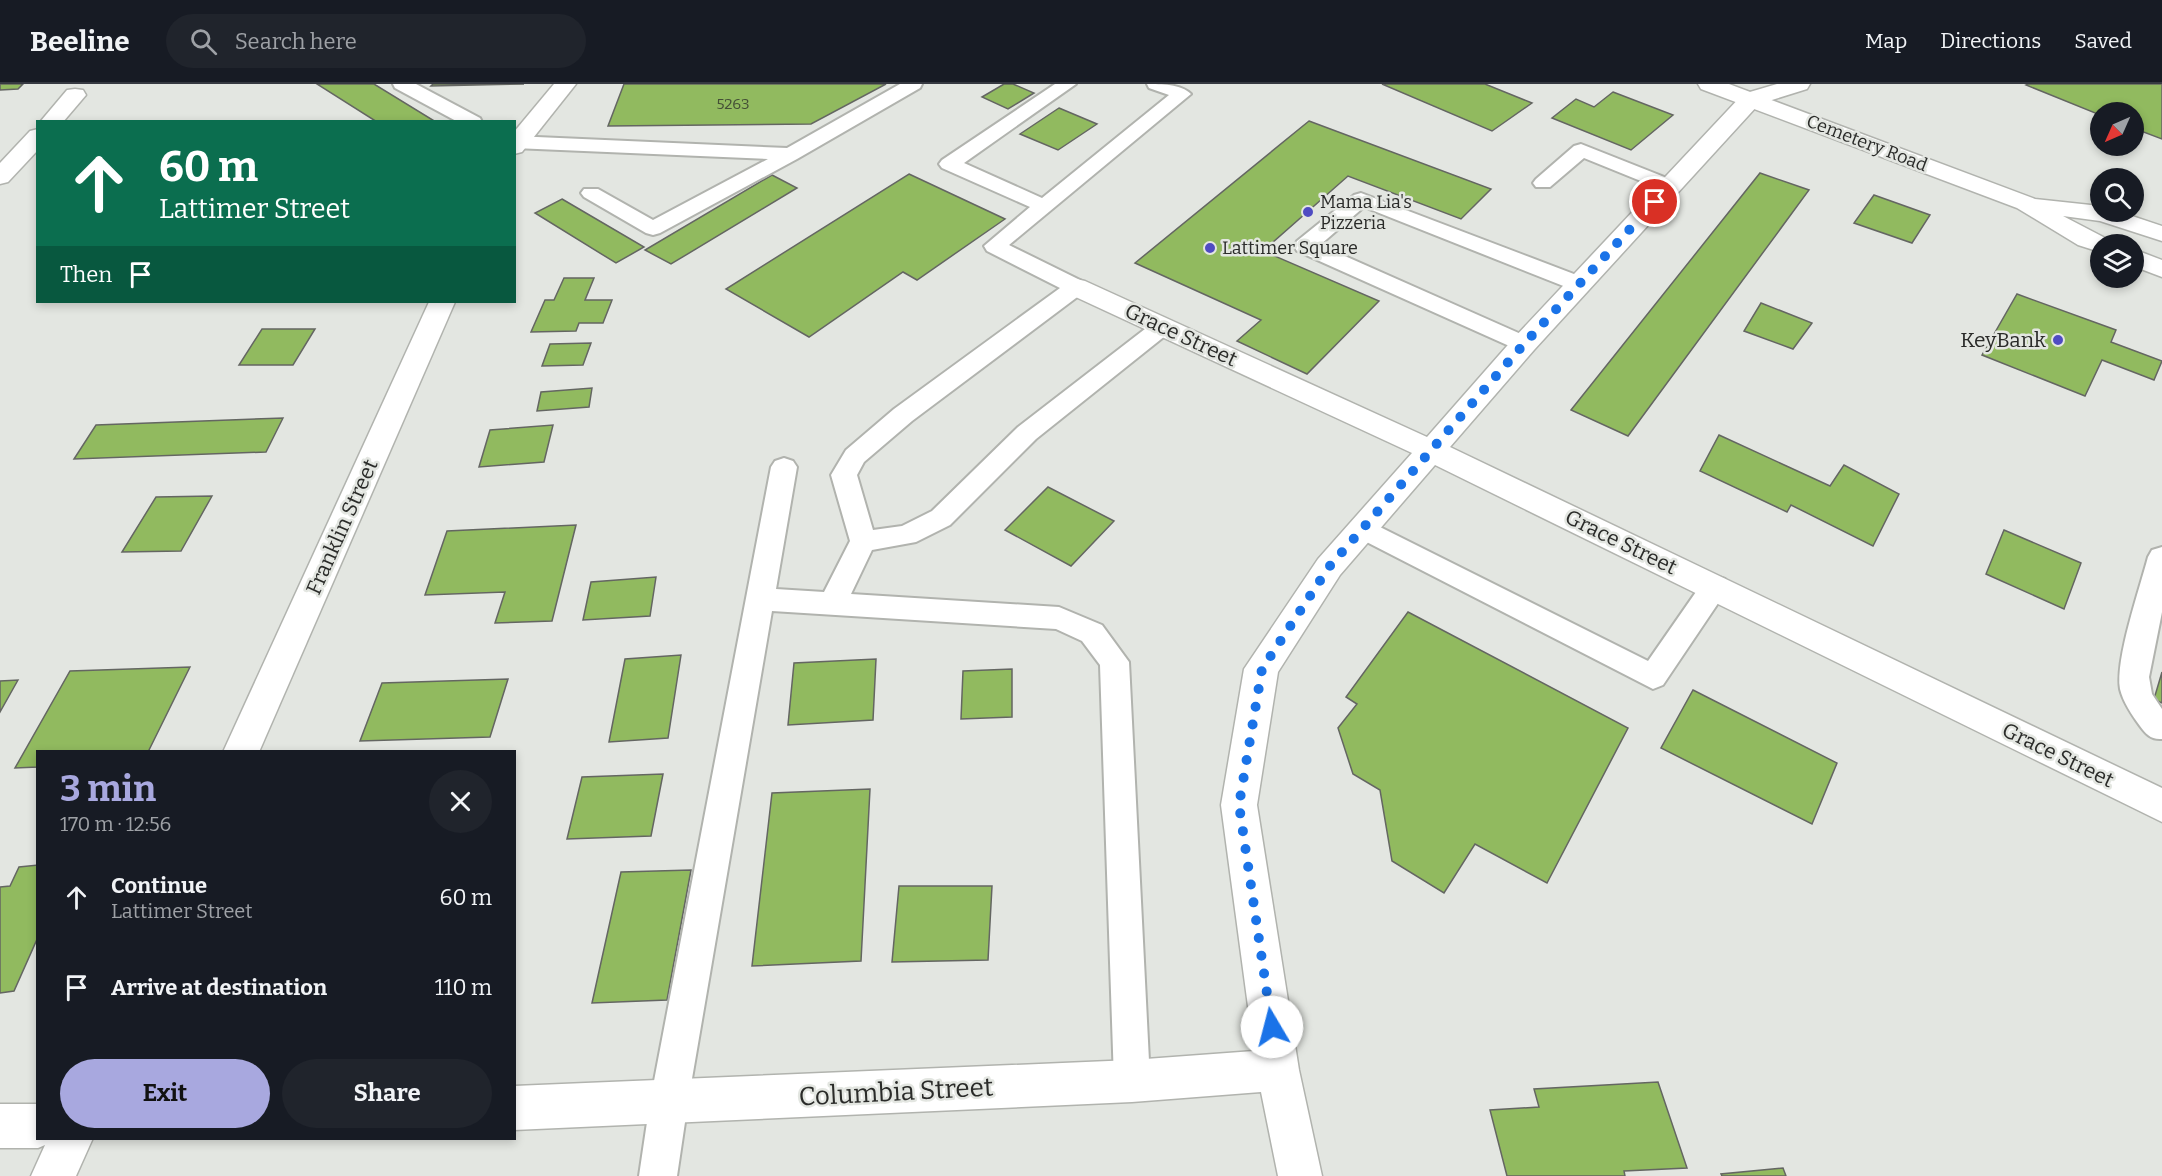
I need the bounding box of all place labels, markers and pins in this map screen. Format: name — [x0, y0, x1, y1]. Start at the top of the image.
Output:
pin — [1629, 176, 1680, 227]
place label: Mama Lia's Pizzeria — [1320, 191, 1412, 234]
marker: Mama Lia's Pizzeria — [1301, 205, 1315, 219]
place label: Lattimer Square — [1222, 237, 1358, 259]
marker: Lattimer Square — [1203, 241, 1217, 255]
place label: KeyBank — [1960, 327, 2046, 353]
marker: KeyBank — [2051, 333, 2065, 347]

